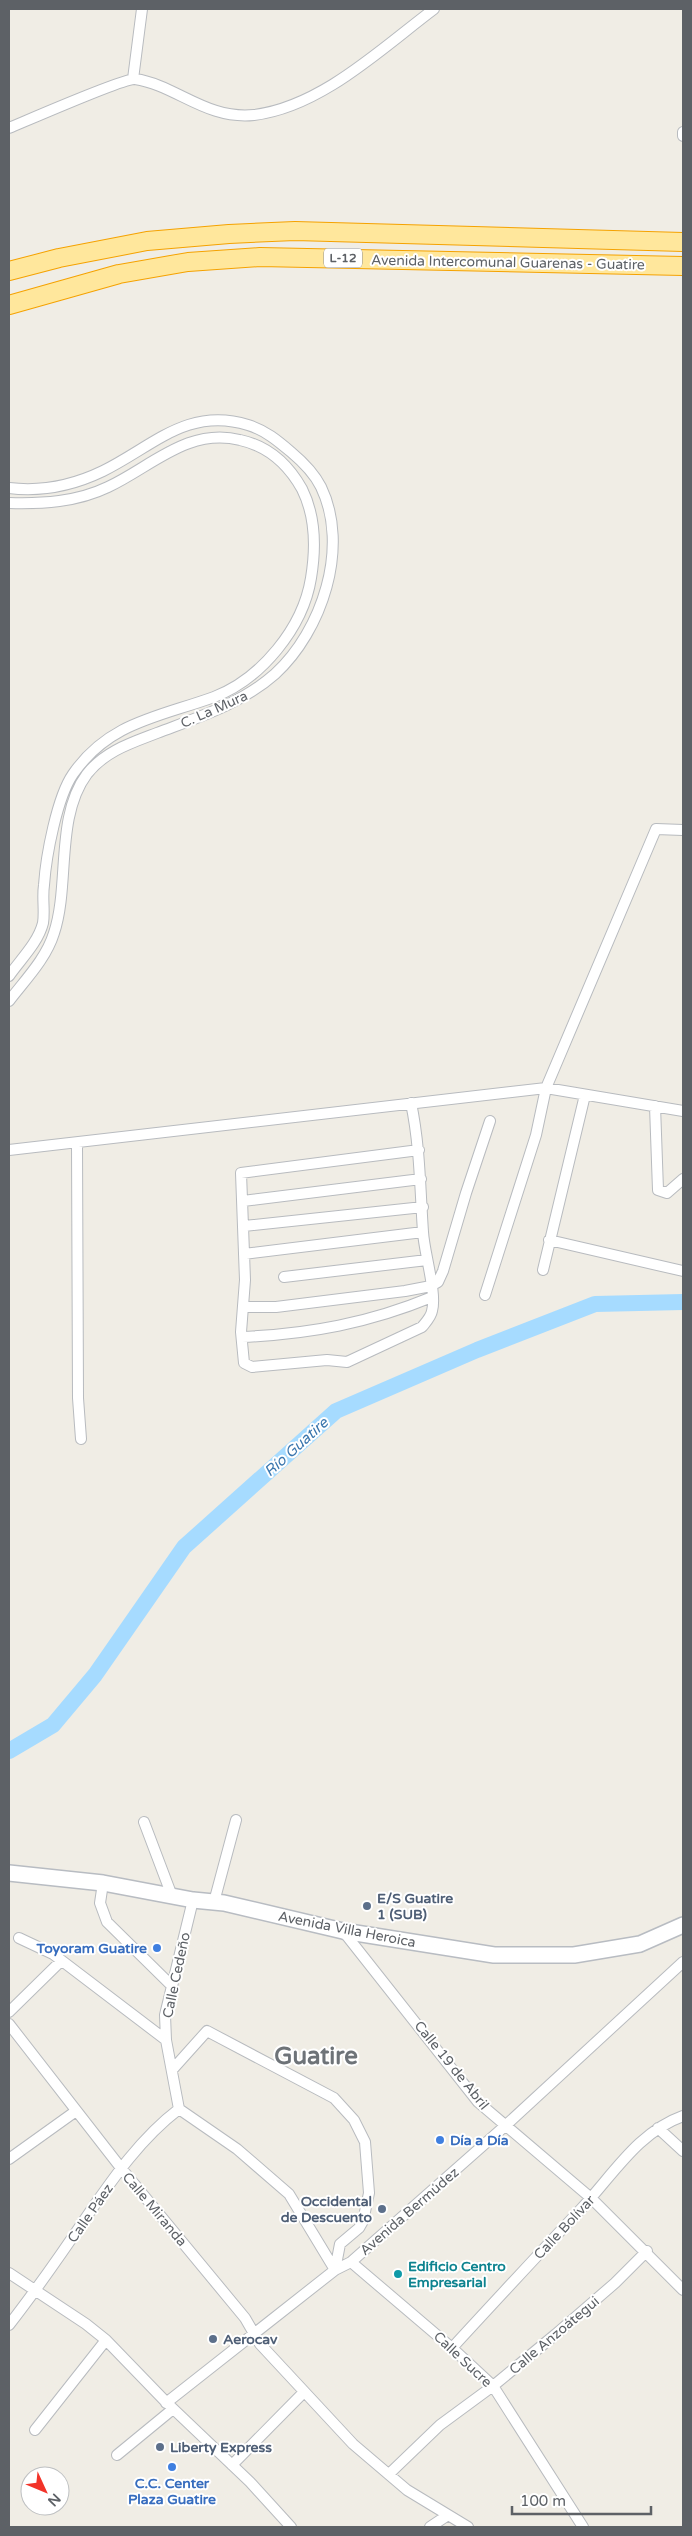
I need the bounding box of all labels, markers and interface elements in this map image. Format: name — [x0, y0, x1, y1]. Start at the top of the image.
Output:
road number: L-12 — [324, 248, 362, 268]
street label: Avenida Intercomunal Guarenas - Guatire — [371, 252, 645, 273]
street label: C. La Mura — [178, 687, 250, 732]
water label: Río Guatire — [260, 1413, 333, 1480]
place label: E/S Guatire 1 (SUB) — [377, 1890, 453, 1923]
marker: E/S Guatire 1 (SUB) — [361, 1900, 373, 1912]
street label: Avenida Villa Heroica — [277, 1908, 417, 1951]
street label: Calle Cedeño — [159, 1931, 194, 2020]
place label: Toyoram Guatire — [36, 1940, 147, 1957]
marker: Toyoram Guatire — [151, 1942, 163, 1954]
street label: Calle 19 de Abril — [411, 2017, 493, 2113]
district label: Guatire — [274, 2042, 358, 2071]
place label: Día a Día — [450, 2132, 509, 2149]
marker: Día a Día — [434, 2134, 446, 2146]
street label: Avenida Bermúdez — [356, 2164, 462, 2259]
street label: Calle Miranda — [119, 2169, 191, 2250]
street label: Calle Páez — [64, 2181, 117, 2246]
street label: Calle Bolívar — [530, 2191, 599, 2263]
place label: Occidental de Descuento — [281, 2193, 372, 2226]
marker: Occidental de Descuento — [376, 2203, 388, 2215]
place label: Edificio Centro Empresarial — [408, 2258, 506, 2291]
marker: Edificio Centro Empresarial — [392, 2268, 404, 2280]
street label: Calle Anzoátegui — [506, 2293, 603, 2378]
street label: Calle Sucre — [430, 2328, 495, 2391]
place label: Aerocav — [223, 2331, 278, 2348]
marker: Aerocav — [207, 2333, 219, 2345]
place label: Liberty Express — [170, 2439, 272, 2456]
marker: Liberty Express — [154, 2441, 166, 2453]
marker: C.C. Center Plaza Guatire — [166, 2461, 178, 2473]
north arrow — [20, 2466, 70, 2516]
place label: C.C. Center Plaza Guatire — [128, 2475, 216, 2508]
scale bar — [512, 2484, 651, 2516]
text: N — [44, 2490, 64, 2510]
text: 100 m — [520, 2492, 566, 2510]

